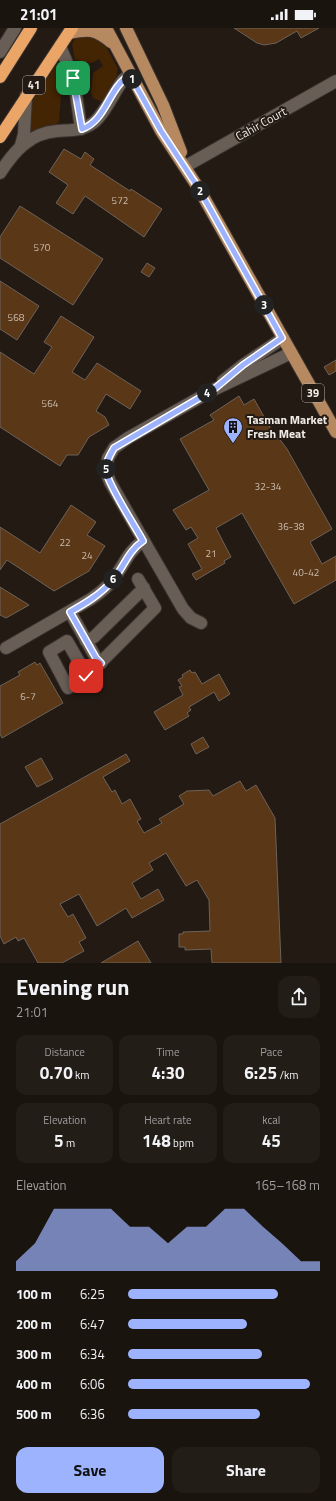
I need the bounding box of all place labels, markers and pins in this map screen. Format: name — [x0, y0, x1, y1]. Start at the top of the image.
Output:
pin — [56, 61, 90, 95]
pin: 1 — [122, 69, 142, 89]
pin: 2 — [190, 181, 210, 201]
pin: 3 — [254, 295, 274, 315]
pin: 4 — [197, 383, 217, 403]
place label: Tasman Market Fresh Meat — [247, 410, 328, 443]
building icon: Tasman Market Fresh Meat — [222, 416, 244, 444]
pin: 5 — [96, 459, 116, 479]
pin: 6 — [103, 569, 123, 589]
pin — [69, 659, 103, 693]

